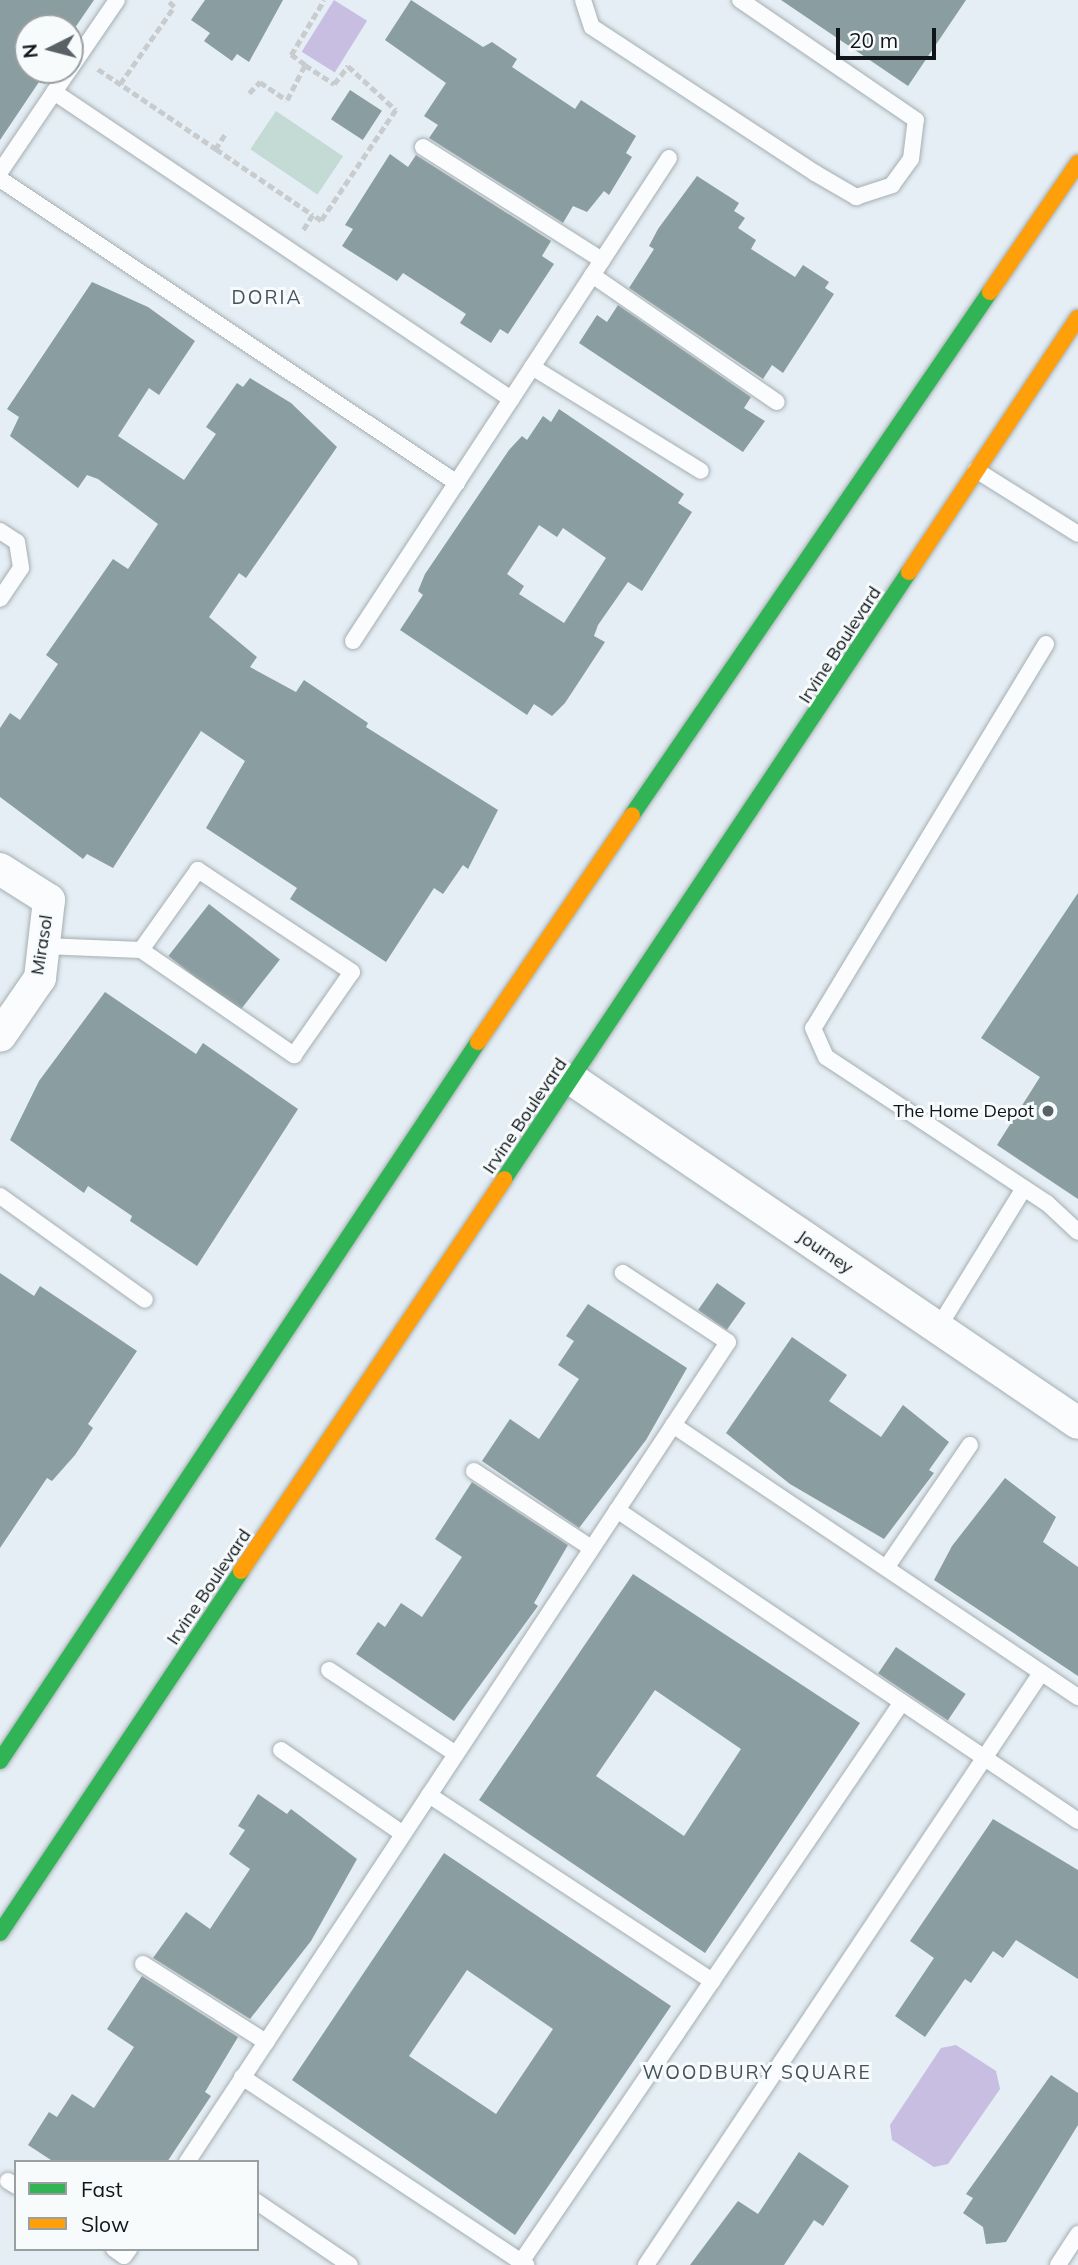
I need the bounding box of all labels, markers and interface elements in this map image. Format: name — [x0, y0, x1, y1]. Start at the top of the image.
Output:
north arrow — [14, 14, 84, 84]
scale bar — [840, 14, 940, 58]
text: 20 m — [849, 27, 898, 53]
text: N — [17, 43, 43, 59]
district label: DORIA — [232, 287, 302, 309]
street label: Irvine Boulevard — [794, 583, 886, 707]
street label: Mirasol — [27, 913, 57, 977]
street label: Irvine Boulevard — [478, 1054, 572, 1178]
place label: The Home Depot — [893, 1100, 1034, 1122]
marker: The Home Depot — [1040, 1103, 1056, 1119]
street label: Journey — [793, 1225, 857, 1279]
street label: Irvine Boulevard — [162, 1525, 256, 1649]
district label: WOODBURY SQUARE — [644, 2062, 870, 2084]
legend — [14, 2160, 259, 2251]
text: Fast — [81, 2176, 123, 2202]
text: Slow — [81, 2211, 129, 2237]

